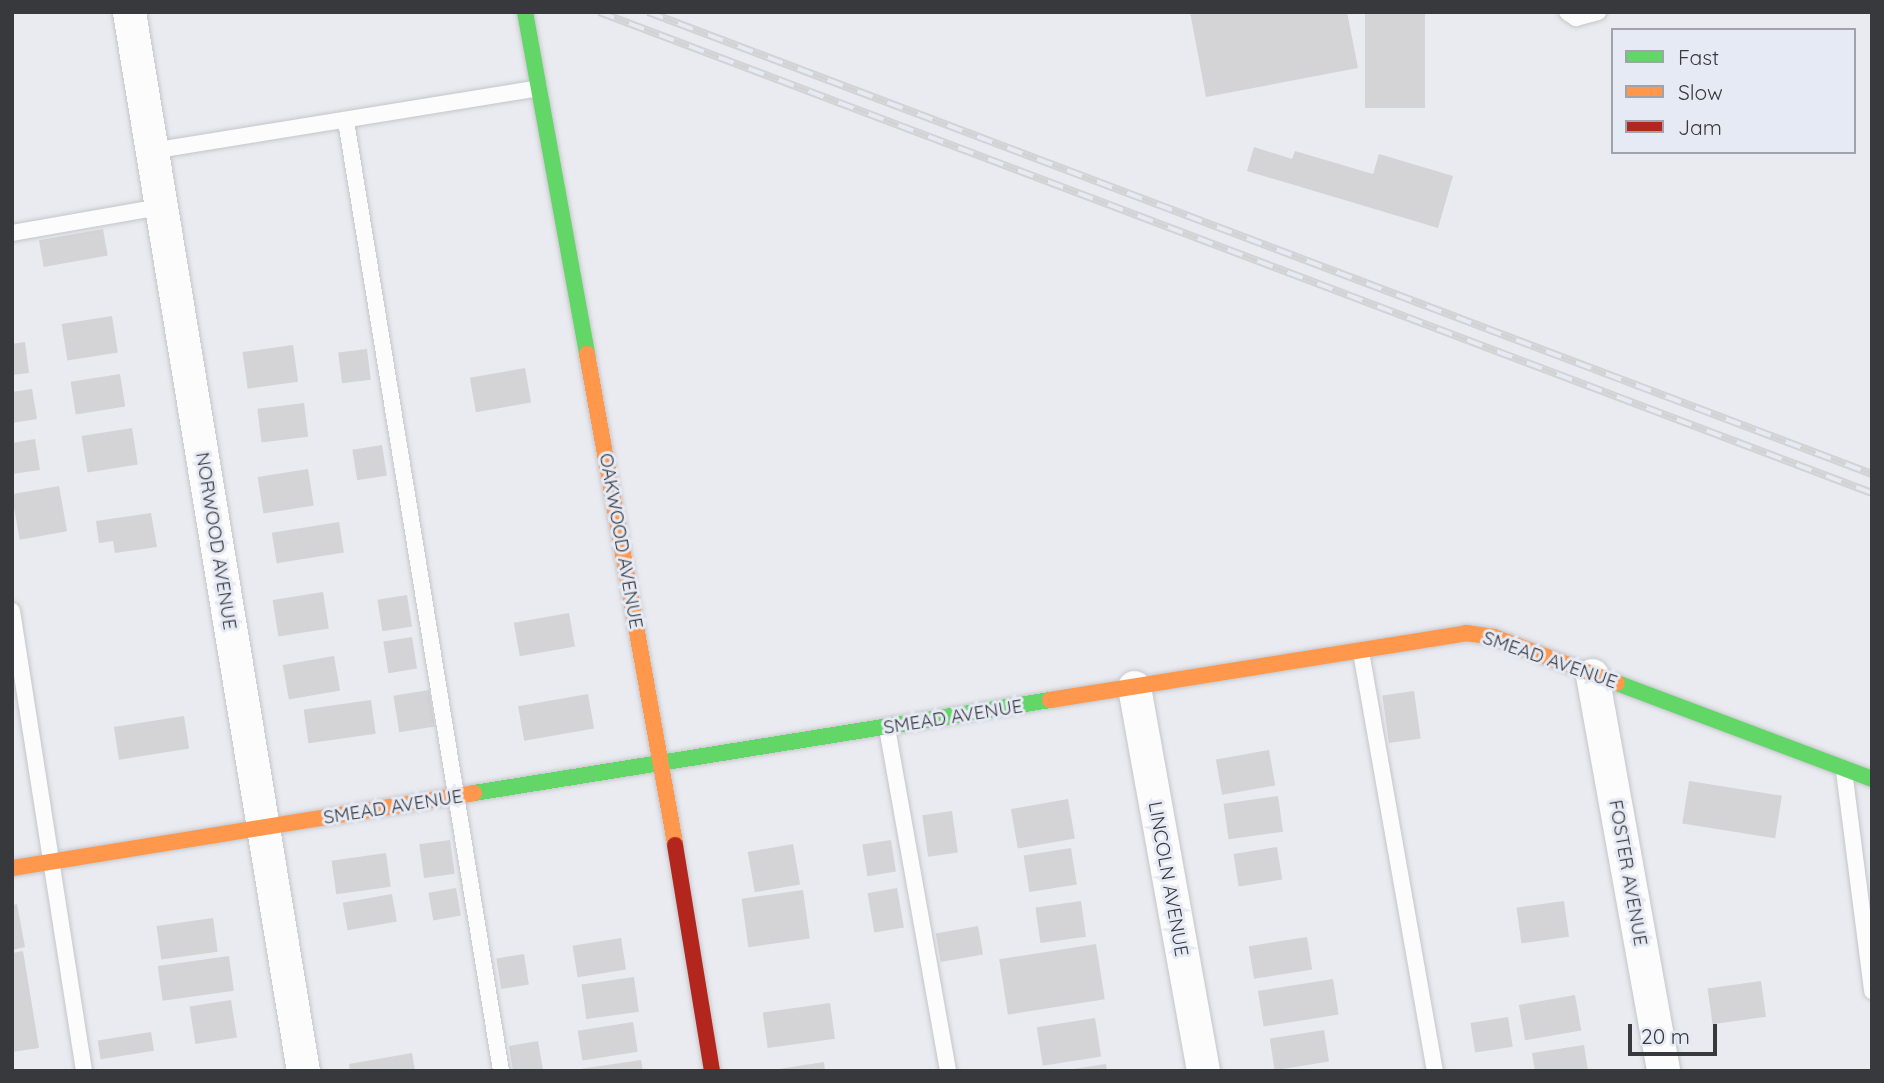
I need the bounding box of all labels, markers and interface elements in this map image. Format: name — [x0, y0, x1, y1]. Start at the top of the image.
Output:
legend — [1611, 28, 1856, 154]
text: Fast — [1678, 44, 1719, 70]
text: Slow — [1678, 79, 1723, 105]
text: Jam — [1678, 114, 1722, 140]
street label: NORWOOD AVENUE — [191, 451, 241, 631]
street label: OAKWOOD AVENUE — [594, 451, 648, 631]
street label: SMEAD AVENUE — [1480, 626, 1620, 694]
street label: SMEAD AVENUE — [882, 695, 1024, 739]
street label: SMEAD AVENUE — [322, 785, 464, 829]
street label: FOSTER AVENUE — [1604, 798, 1652, 948]
street label: LINCOLN AVENUE — [1143, 800, 1193, 958]
scale bar — [1632, 1010, 1721, 1054]
text: 20 m — [1641, 1023, 1690, 1049]

